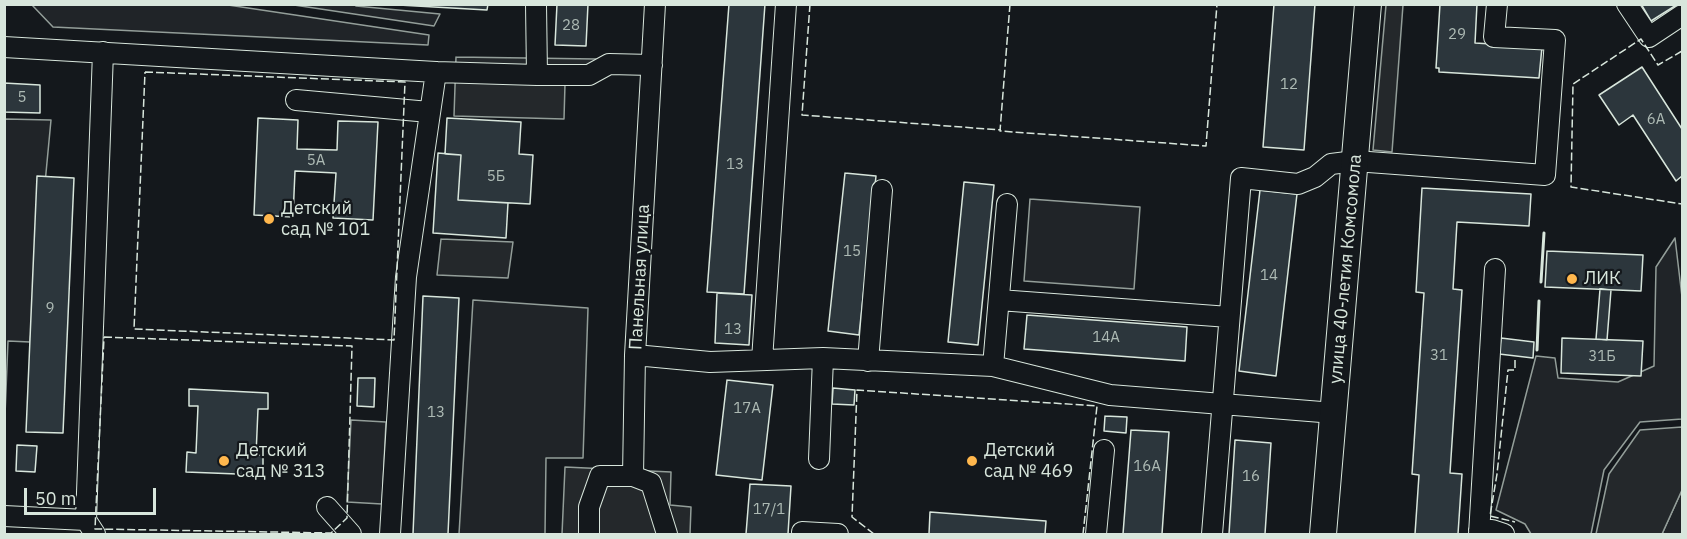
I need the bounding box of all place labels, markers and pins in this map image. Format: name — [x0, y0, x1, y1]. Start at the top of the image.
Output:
place label: Детский сад № 101 — [281, 198, 370, 240]
marker: Детский сад № 101 — [262, 212, 276, 226]
place label: ЛИК — [1584, 268, 1621, 290]
marker: ЛИК — [1565, 272, 1579, 286]
place label: Детский сад № 313 — [236, 440, 325, 482]
place label: Детский сад № 469 — [984, 440, 1073, 482]
marker: Детский сад № 313 — [217, 454, 231, 468]
marker: Детский сад № 469 — [965, 454, 979, 468]

